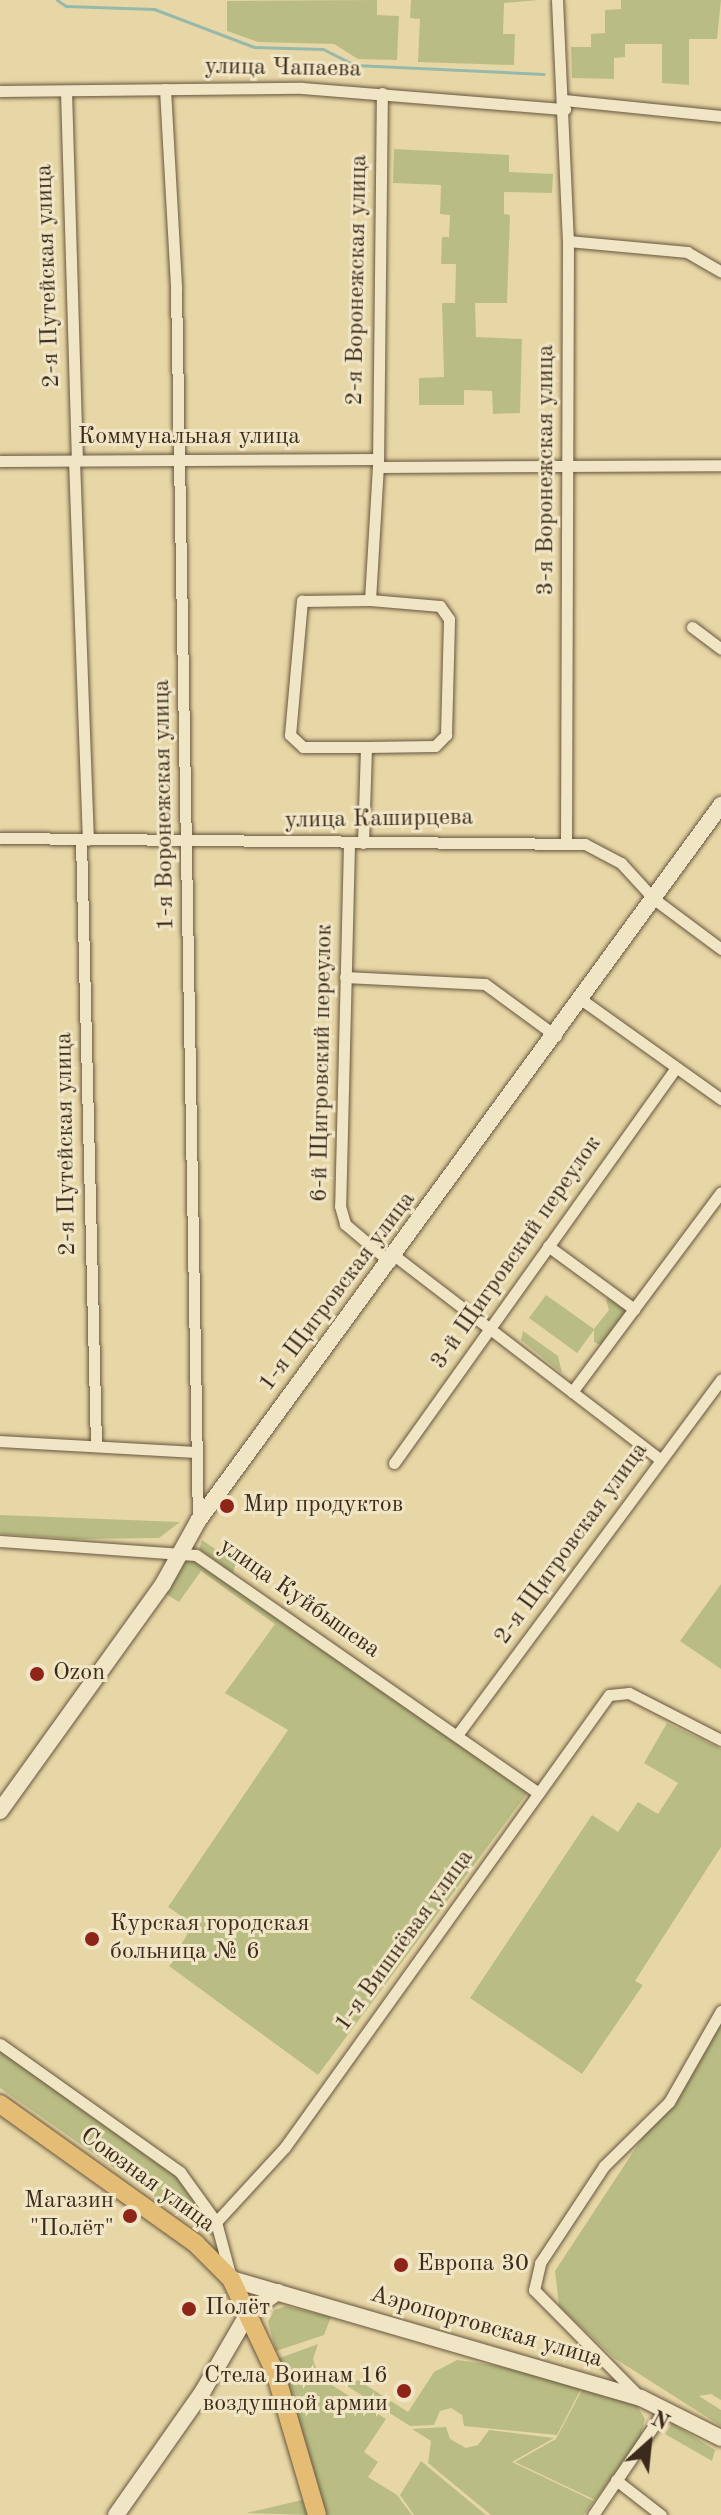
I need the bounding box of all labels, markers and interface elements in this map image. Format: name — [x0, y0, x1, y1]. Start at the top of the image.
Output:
street label: улица Чапаева — [204, 53, 362, 85]
street label: 2-я Воронежская улица — [341, 154, 375, 406]
street label: 2-я Путейская улица — [31, 164, 67, 388]
street label: 3-я Воронежская улица — [533, 344, 561, 596]
street label: Коммунальная улица — [78, 424, 300, 452]
street label: 1-я Воронежская улица — [148, 679, 182, 931]
street label: улица Каширцева — [284, 804, 474, 836]
street label: 6-й Щигровский переулок — [306, 923, 340, 1203]
street label: 2-я Путейская улица — [51, 1032, 83, 1256]
street label: 3-й Щигровский переулок — [425, 1131, 609, 1375]
street label: 1-я Щигровская улица — [253, 1186, 423, 1398]
street label: 2-я Щигровская улица — [489, 1437, 655, 1651]
place label: Мир продуктов — [243, 1492, 403, 1520]
marker: Мир продуктов — [218, 1497, 236, 1515]
street label: улица Куйбышева — [213, 1533, 385, 1665]
place label: Ozon — [53, 1660, 105, 1688]
marker: Ozon — [28, 1665, 46, 1683]
street label: 1-я Вишнёвая улица — [329, 1844, 481, 2038]
place label: Курская городская больница № 6 — [110, 1911, 310, 1967]
marker: Курская городская больница № 6 — [81, 1928, 103, 1950]
street label: Союзная улица — [74, 2122, 220, 2240]
place label: Магазин "Полёт" — [24, 2188, 114, 2244]
marker: Магазин "Полёт" — [121, 2207, 139, 2225]
place label: Европа 30 — [417, 2251, 529, 2279]
marker: Европа 30 — [392, 2256, 410, 2274]
street label: Аэропортовская улица — [366, 2281, 606, 2375]
place label: Полёт — [205, 2295, 270, 2323]
marker: Полёт — [180, 2300, 198, 2318]
place label: Стела Воинам 16 воздушной армии — [203, 2363, 388, 2419]
marker: Стела Воинам 16 воздушной армии — [395, 2382, 413, 2400]
north arrow — [609, 2403, 689, 2483]
text: N — [647, 2408, 672, 2435]

